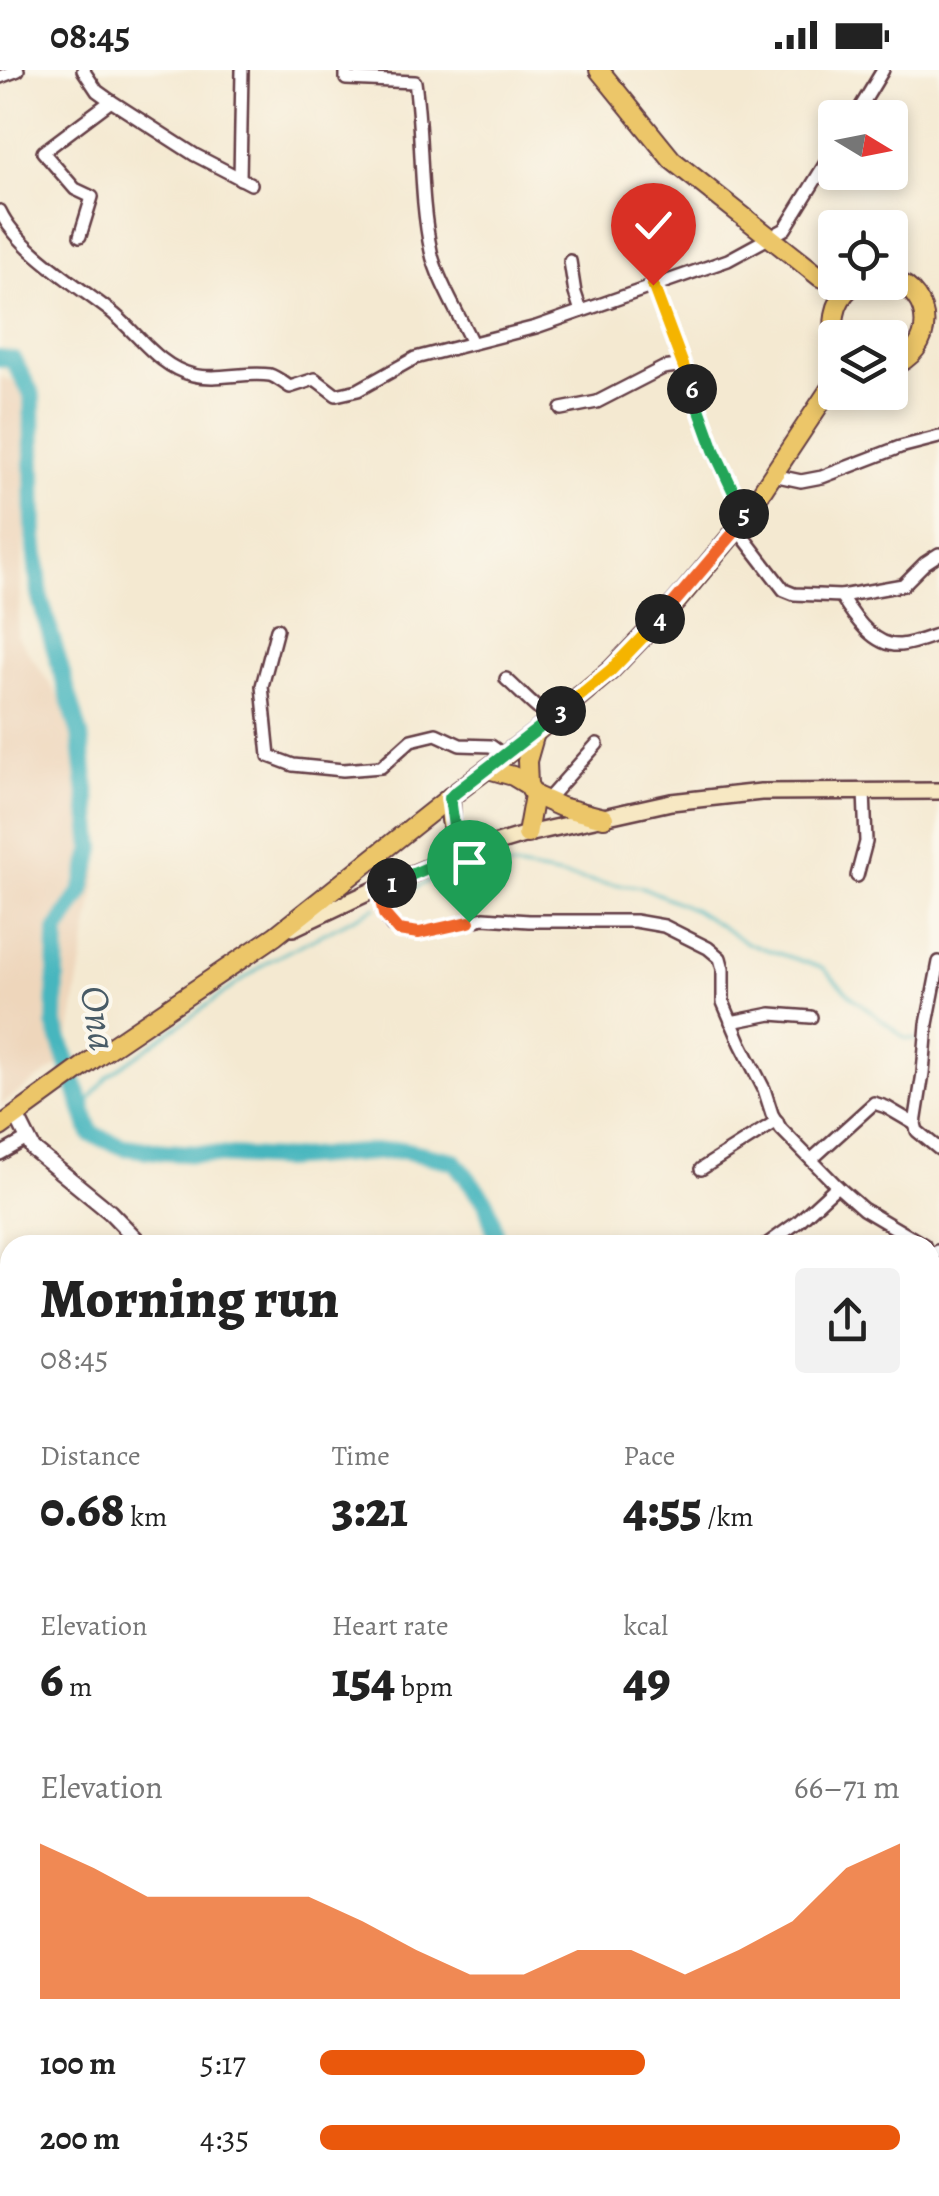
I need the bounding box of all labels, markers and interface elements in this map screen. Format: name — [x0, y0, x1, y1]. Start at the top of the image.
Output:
text: 08:45 — [50, 9, 130, 61]
north arrow — [818, 100, 908, 190]
map controls — [818, 100, 908, 410]
pin — [611, 183, 696, 286]
icon: check — [626, 198, 681, 253]
button: locate — [818, 210, 908, 300]
button: layers — [818, 320, 908, 410]
pin: 6 — [667, 364, 717, 414]
text: 6 — [685, 370, 699, 408]
pin: 5 — [719, 489, 769, 539]
text: 5 — [738, 495, 750, 533]
pin: 4 — [635, 594, 685, 644]
text: 4 — [653, 600, 667, 638]
pin: 3 — [536, 686, 586, 736]
text: 3 — [555, 692, 567, 730]
pin — [427, 820, 512, 923]
icon: arrive — [442, 835, 497, 890]
pin: 1 — [367, 858, 417, 908]
text: 1 — [387, 864, 397, 902]
water label: Ona — [67, 982, 131, 1054]
text: Morning run — [40, 1261, 339, 1336]
button: share — [795, 1268, 900, 1373]
text: 08:45 — [40, 1336, 108, 1380]
text: Distance — [40, 1437, 140, 1475]
text: Time — [332, 1437, 390, 1475]
text: Pace — [623, 1437, 675, 1475]
text: 0.68 — [40, 1475, 125, 1543]
text: 3:21 — [332, 1475, 408, 1543]
text: 4:55 — [623, 1475, 702, 1543]
text: km — [125, 1498, 167, 1536]
text: /km — [702, 1498, 754, 1536]
text: Elevation — [40, 1607, 147, 1645]
text: Heart rate — [332, 1607, 449, 1645]
text: kcal — [623, 1607, 668, 1645]
text: 6 — [40, 1645, 64, 1713]
text: 154 — [332, 1645, 395, 1713]
text: 49 — [623, 1645, 671, 1713]
text: m — [64, 1668, 92, 1706]
text: bpm — [395, 1668, 453, 1706]
text: Elevation — [40, 1765, 163, 1809]
text: 66–71 m — [794, 1765, 900, 1809]
text: 100 m — [40, 2041, 116, 2085]
text: 5:17 — [200, 2041, 246, 2085]
text: 200 m — [40, 2116, 120, 2160]
text: 4:35 — [200, 2116, 249, 2160]

